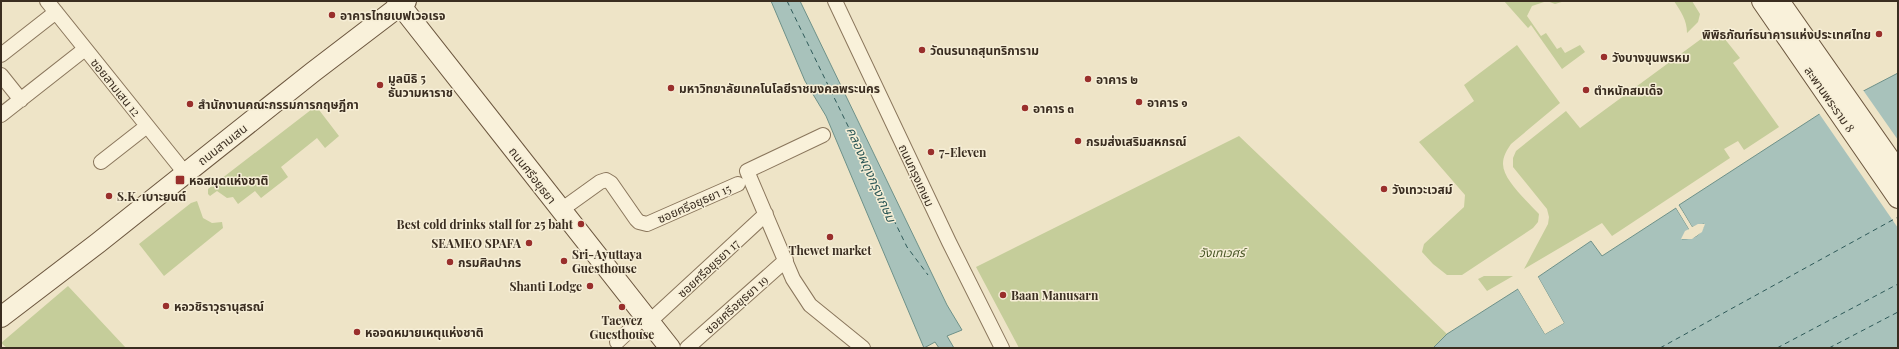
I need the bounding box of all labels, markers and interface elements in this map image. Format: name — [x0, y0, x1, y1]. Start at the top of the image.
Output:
place label: อาคารไทยเบฟเวอเรจ — [340, 7, 446, 23]
marker: อาคารไทยเบฟเวอเรจ — [327, 10, 337, 20]
place label: พิพิธภัณฑ์ธนาคารแห่งประเทศไทย — [1702, 26, 1871, 42]
marker: พิพิธภัณฑ์ธนาคารแห่งประเทศไทย — [1874, 29, 1884, 39]
place label: วัดนรนาถสุนทริการาม — [930, 42, 1039, 58]
marker: วัดนรนาถสุนทริการาม — [917, 45, 927, 55]
place label: วังบางขุนพรหม — [1612, 49, 1690, 65]
marker: วังบางขุนพรหม — [1599, 52, 1609, 62]
street label: ซอยสามเสน 12 — [88, 55, 145, 120]
street label: สะพานพระราม 8 — [1801, 63, 1859, 135]
place label: มูลนิธิ 5 ธันวามหาราช — [388, 70, 453, 100]
place label: อาคาร ๒ — [1096, 71, 1138, 87]
marker: อาคาร ๒ — [1083, 74, 1093, 84]
marker: มูลนิธิ 5 ธันวามหาราช — [375, 80, 385, 90]
place label: มหาวิทยาลัยเทคโนโลยีราชมงคลพระนคร — [679, 80, 880, 96]
place label: ตำหนักสมเด็จ — [1594, 82, 1663, 98]
marker: มหาวิทยาลัยเทคโนโลยีราชมงคลพระนคร — [666, 83, 676, 93]
marker: ตำหนักสมเด็จ — [1581, 85, 1591, 95]
place label: อาคาร ๑ — [1147, 94, 1188, 110]
place label: สำนักงานคณะกรรมการกฤษฎีกา — [198, 96, 359, 112]
marker: อาคาร ๑ — [1134, 97, 1144, 107]
marker: สำนักงานคณะกรรมการกฤษฎีกา — [185, 99, 195, 109]
place label: อาคาร ๓ — [1033, 100, 1074, 116]
marker: อาคาร ๓ — [1020, 103, 1030, 113]
street label: ถนนสามเสน — [194, 120, 250, 168]
water label: คลองผดุงกรุงเกษม — [843, 124, 901, 226]
place label: กรมส่งเสริมสหกรณ์ — [1086, 133, 1186, 149]
marker: กรมส่งเสริมสหกรณ์ — [1073, 136, 1083, 146]
street label: ถนนกรุงเกษม — [896, 141, 938, 209]
street label: ถนนศรีอยุธยา — [506, 143, 560, 207]
place label: 7-Eleven — [939, 144, 987, 160]
marker: 7-Eleven — [926, 147, 936, 157]
place label: หอสมุดแห่งชาติ — [189, 172, 269, 188]
marker: หอสมุดแห่งชาติ — [174, 174, 186, 186]
street label: ซอยศรีอยุธยา 15 — [655, 180, 733, 226]
place label: วังเทวะเวสม์ — [1392, 181, 1453, 197]
marker: วังเทวะเวสม์ — [1379, 184, 1389, 194]
place label: S.K. เบาะยนต์ — [117, 188, 186, 204]
marker: S.K. เบาะยนต์ — [104, 191, 114, 201]
place label: Best cold drinks stall for 25 baht — [397, 216, 574, 232]
marker: Best cold drinks stall for 25 baht — [576, 219, 586, 229]
marker: Thewet market — [825, 232, 835, 242]
place label: SEAMEO SPAFA — [431, 235, 522, 251]
street label: ซอยศรีอยุธยา 17 — [674, 235, 742, 301]
marker: SEAMEO SPAFA — [524, 238, 534, 248]
place label: Thewet market — [789, 242, 872, 258]
park label: วังเทเวศร์ — [1199, 244, 1248, 260]
place label: Sri-Ayuttaya Guesthouse — [572, 246, 643, 276]
place label: กรมศิลปากร — [458, 254, 521, 270]
marker: Sri-Ayuttaya Guesthouse — [559, 256, 569, 266]
marker: กรมศิลปากร — [445, 257, 455, 267]
street label: ซอยศรีอยุธยา 19 — [701, 271, 771, 337]
place label: Shanti Lodge — [510, 278, 582, 294]
marker: Shanti Lodge — [585, 281, 595, 291]
place label: Baan Manusarn — [1011, 287, 1099, 303]
marker: Baan Manusarn — [998, 290, 1008, 300]
place label: หอวชิราวุธานุสรณ์ — [174, 298, 264, 314]
marker: หอวชิราวุธานุสรณ์ — [161, 301, 171, 311]
marker: Taewez Guesthouse — [617, 302, 627, 312]
place label: Taewez Guesthouse — [590, 312, 654, 342]
place label: หอจดหมายเหตุแห่งชาติ — [365, 324, 484, 340]
marker: หอจดหมายเหตุแห่งชาติ — [352, 327, 362, 337]

